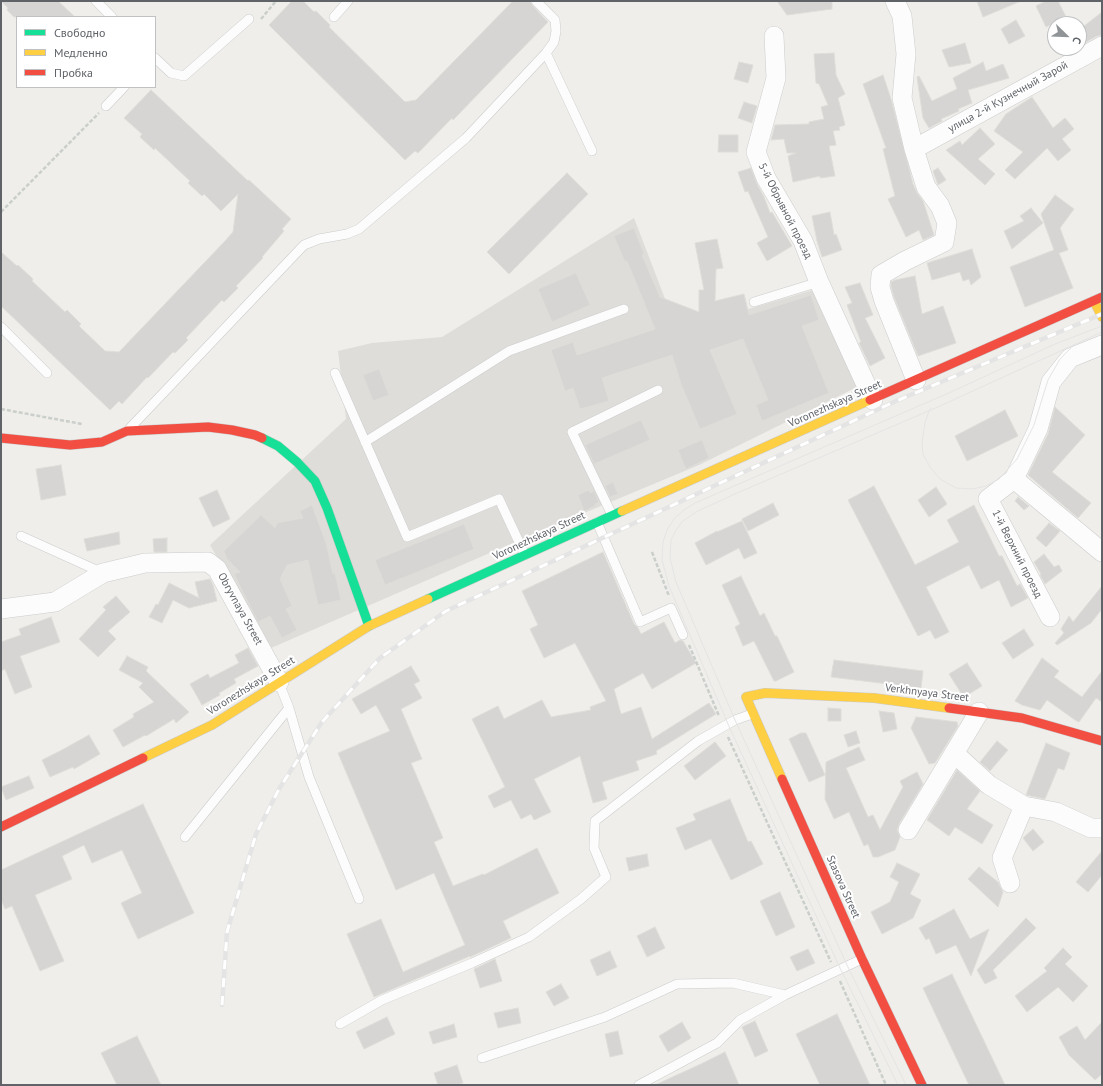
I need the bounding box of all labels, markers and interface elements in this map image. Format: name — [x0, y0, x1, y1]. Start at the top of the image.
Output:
legend — [16, 16, 156, 88]
north arrow — [1047, 16, 1087, 56]
text: Свободно — [54, 25, 105, 40]
text: С — [1069, 35, 1085, 46]
text: Медленно — [54, 45, 108, 60]
street label: улица 2-й Кузнечный Зарой — [946, 59, 1070, 135]
text: Пробка — [54, 65, 93, 80]
street label: 5-й Обрывной проезд — [755, 161, 815, 261]
street label: Voronezhskaya Street — [786, 378, 884, 430]
street label: 1-й Верхний проезд — [989, 508, 1045, 600]
street label: Voronezhskaya Street — [491, 509, 587, 563]
street label: Obryvnaya Street — [215, 570, 265, 648]
street label: Voronezhskaya Street — [205, 654, 297, 718]
street label: Verkhnyaya Street — [884, 681, 970, 705]
street label: Stasova Street — [823, 854, 863, 920]

